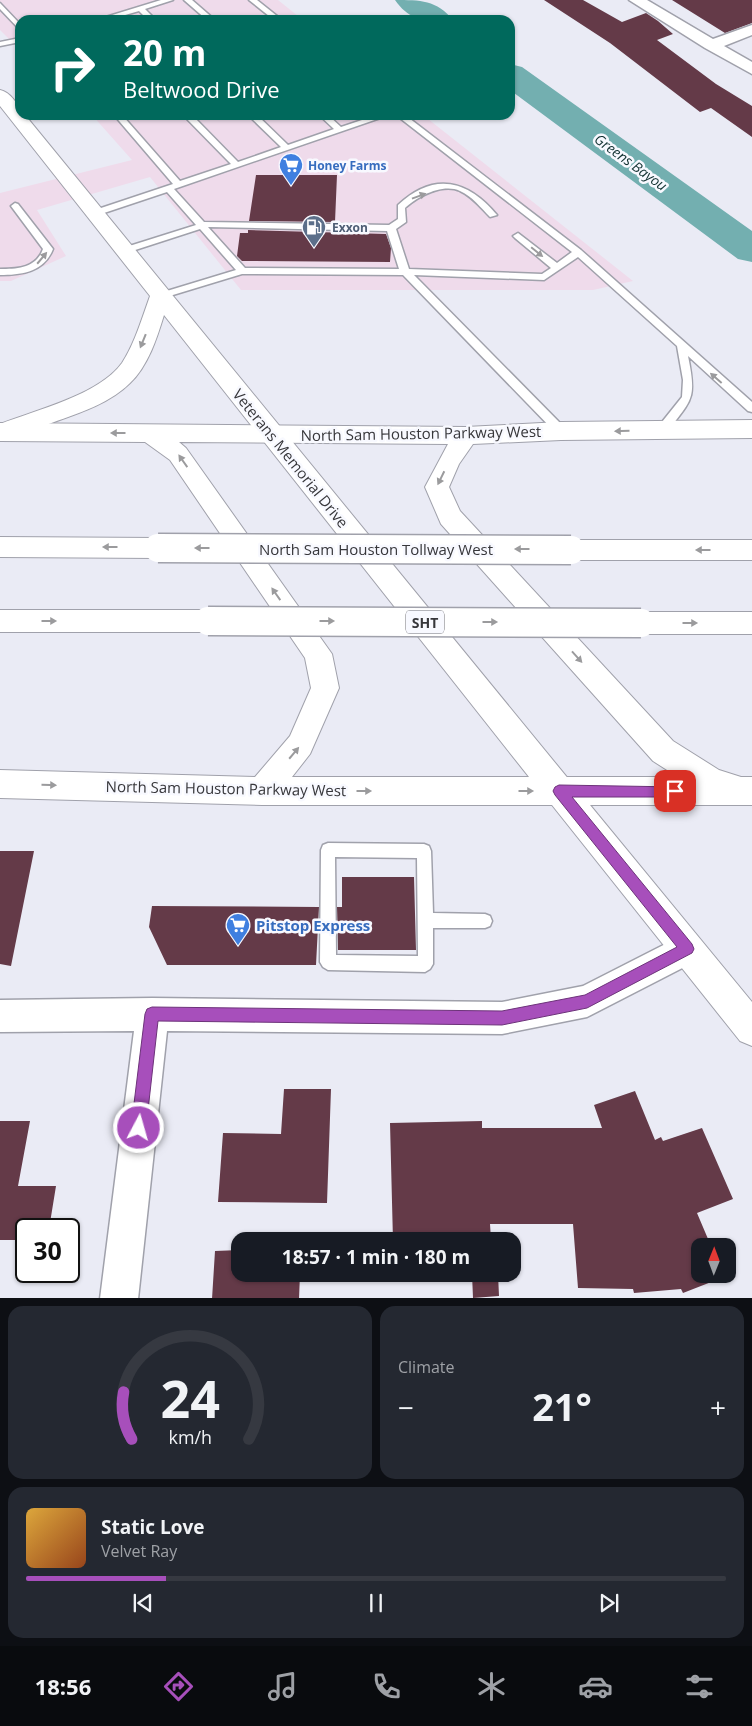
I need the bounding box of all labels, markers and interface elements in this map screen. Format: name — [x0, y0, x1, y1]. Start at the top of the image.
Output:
text: 20 m — [123, 29, 206, 76]
icon: right — [40, 35, 105, 100]
text: Beltwood Drive — [123, 74, 280, 104]
water label: Greens Bayou — [591, 129, 671, 195]
supermarket icon: Honey Farms — [278, 152, 304, 186]
place label: Honey Farms — [308, 157, 387, 174]
one-way arrow — [411, 191, 426, 199]
fuel station icon: Exxon — [301, 214, 327, 248]
place label: Exxon — [332, 219, 368, 236]
one-way arrow — [531, 247, 544, 258]
one-way arrow — [36, 251, 47, 264]
one-way arrow — [139, 334, 146, 349]
one-way arrow — [710, 372, 723, 383]
street label: Veterans Memorial Drive — [229, 384, 353, 532]
street label: North Sam Houston Parkway West — [301, 421, 541, 445]
one-way arrow — [614, 427, 630, 435]
one-way arrow — [109, 429, 125, 437]
one-way arrow — [178, 454, 188, 468]
one-way arrow — [437, 470, 445, 485]
street label: North Sam Houston Tollway West — [259, 539, 493, 559]
one-way arrow — [101, 543, 117, 551]
one-way arrow — [194, 544, 210, 552]
one-way arrow — [514, 545, 530, 553]
one-way arrow — [695, 546, 711, 554]
one-way arrow — [271, 588, 281, 601]
road number: SHT — [406, 610, 444, 634]
one-way arrow — [41, 617, 57, 625]
one-way arrow — [319, 618, 335, 626]
one-way arrow — [482, 618, 498, 626]
one-way arrow — [682, 619, 698, 627]
one-way arrow — [572, 650, 583, 663]
one-way arrow — [288, 747, 299, 760]
pin — [654, 770, 696, 812]
street label: North Sam Houston Parkway West — [106, 776, 346, 800]
icon: arrive — [661, 777, 689, 805]
one-way arrow — [41, 781, 57, 789]
one-way arrow — [356, 787, 372, 795]
one-way arrow — [518, 787, 534, 795]
supermarket icon: Pitstop Express — [225, 912, 251, 946]
place label: Pitstop Express — [256, 915, 370, 935]
position arrow — [112, 1101, 164, 1153]
speed limit sign: 30 — [15, 1218, 80, 1283]
north arrow — [691, 1238, 736, 1282]
map controls — [691, 1238, 736, 1283]
text: 18:57 · 1 min · 180 m — [282, 1244, 470, 1270]
text: Climate — [398, 1356, 455, 1378]
text: 24 — [160, 1362, 220, 1433]
text: 21° — [532, 1380, 592, 1432]
text: − — [398, 1388, 414, 1426]
text: + — [710, 1388, 726, 1426]
text: km/h — [168, 1425, 212, 1449]
text: Static Love — [101, 1514, 204, 1540]
text: Velvet Ray — [101, 1540, 177, 1562]
icon: previous — [129, 1589, 157, 1617]
icon: pause — [362, 1589, 390, 1617]
icon: next — [595, 1589, 623, 1617]
icon: directions — [161, 1669, 196, 1704]
icon: music — [265, 1669, 300, 1704]
icon: phone — [369, 1669, 404, 1704]
icon: climate — [474, 1669, 509, 1704]
icon: car — [578, 1669, 613, 1704]
icon: filters — [682, 1669, 717, 1704]
text: 18:56 — [35, 1671, 91, 1701]

